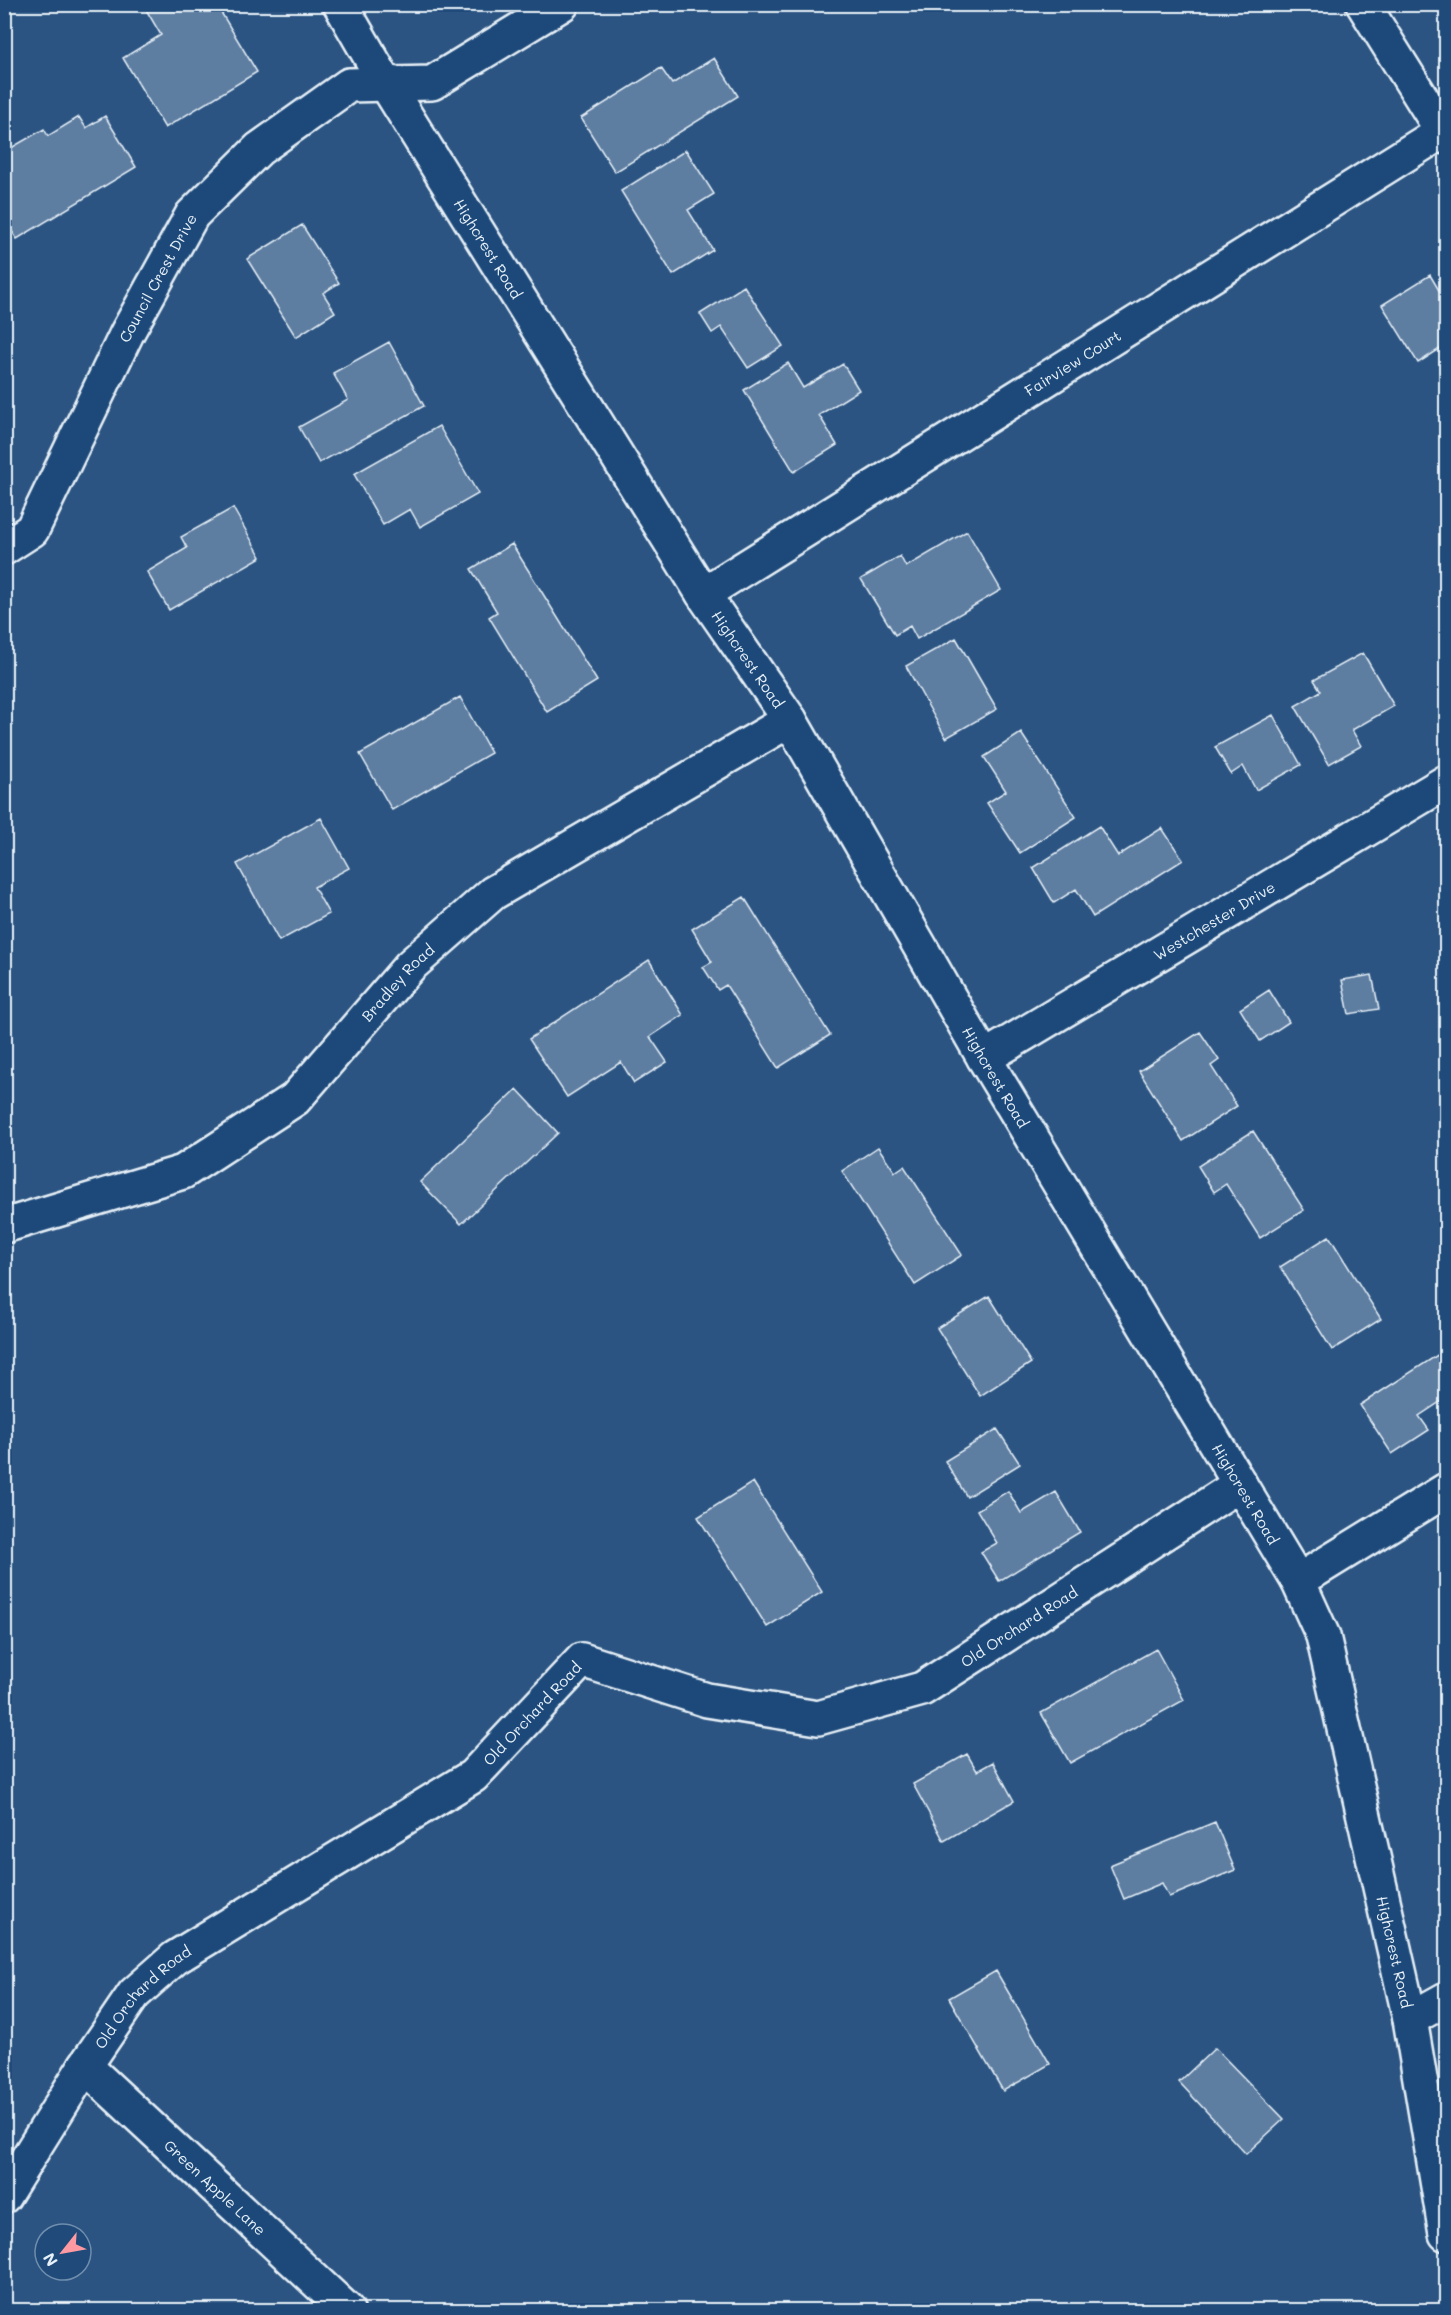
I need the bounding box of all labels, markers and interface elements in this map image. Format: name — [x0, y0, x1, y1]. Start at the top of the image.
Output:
street label: Highcrest Road — [450, 195, 527, 302]
street label: Council Crest Drive — [114, 210, 201, 345]
street label: Fairview Court — [1021, 325, 1125, 400]
street label: Highcrest Road — [707, 607, 789, 712]
street label: Westchester Drive — [1150, 877, 1279, 965]
street label: Bradley Road — [357, 939, 438, 1025]
street label: Highcrest Road — [958, 1023, 1034, 1131]
street label: Highcrest Road — [1208, 1440, 1284, 1548]
street label: Old Orchard Road — [956, 1582, 1081, 1672]
street label: Old Orchard Road — [478, 1657, 586, 1769]
street label: Highcrest Road — [1372, 1894, 1417, 2010]
street label: Old Orchard Road — [90, 1941, 195, 2052]
street label: Green Apple Lane — [160, 2135, 270, 2240]
north arrow — [33, 2222, 93, 2282]
text: N — [38, 2249, 62, 2271]

